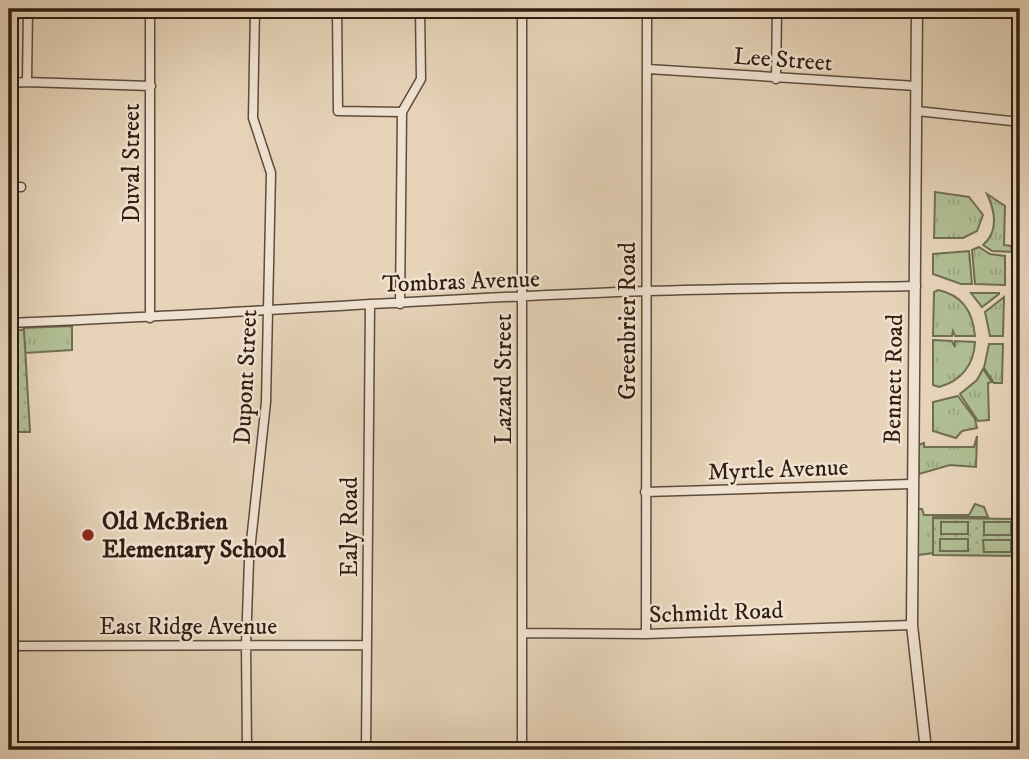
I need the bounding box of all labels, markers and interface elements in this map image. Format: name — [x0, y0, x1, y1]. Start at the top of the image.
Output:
street label: Lee Street — [732, 42, 834, 78]
street label: Duval Street — [117, 103, 147, 223]
street label: Greenbrier Road — [613, 242, 643, 400]
street label: Tombras Avenue — [382, 264, 541, 300]
street label: Dupont Street — [227, 308, 265, 445]
street label: Lazard Street — [489, 313, 519, 444]
street label: Bennett Road — [878, 314, 910, 444]
street label: Myrtle Avenue — [707, 453, 849, 487]
street label: Ealy Road — [335, 477, 365, 577]
place label: Old McBrien Elementary School — [102, 507, 286, 565]
marker: Old McBrien Elementary School — [80, 527, 96, 543]
street label: Schmidt Road — [648, 596, 784, 630]
street label: East Ridge Avenue — [99, 612, 277, 642]

